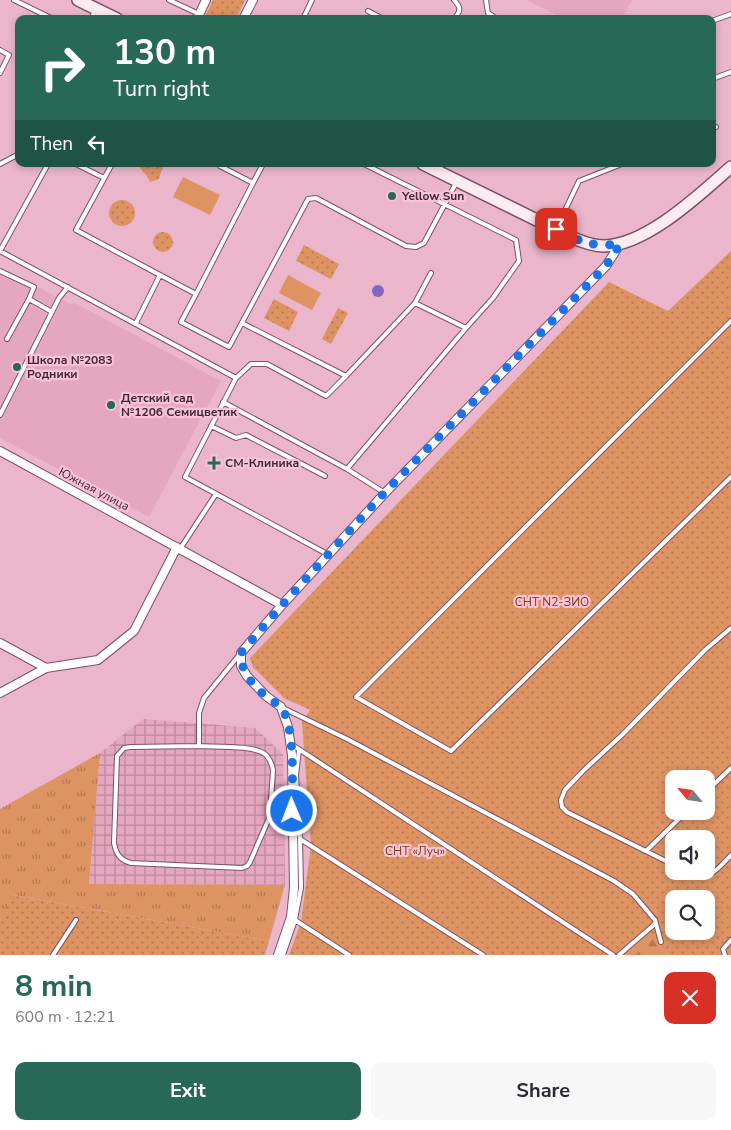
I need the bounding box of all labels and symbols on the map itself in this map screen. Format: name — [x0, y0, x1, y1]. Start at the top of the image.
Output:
place label: Yellow Sun — [401, 188, 464, 204]
marker: Yellow Sun — [386, 190, 398, 202]
pin — [535, 208, 577, 250]
place label: Школа №2083 Родники — [27, 352, 113, 382]
marker: Школа №2083 Родники — [11, 361, 23, 373]
place label: Детский сад №1206 Семицветик — [121, 390, 237, 420]
marker: Детский сад №1206 Семицветик — [105, 399, 117, 411]
place label: СМ-Клиника — [225, 455, 299, 471]
marker: СМ-Клиника — [207, 456, 221, 470]
street label: Южная улица — [56, 464, 132, 514]
park label: СНТ N2-ЗИО — [515, 594, 589, 610]
north arrow — [665, 770, 715, 820]
position arrow — [265, 784, 317, 836]
park label: СНТ «Луч» — [385, 843, 445, 859]

